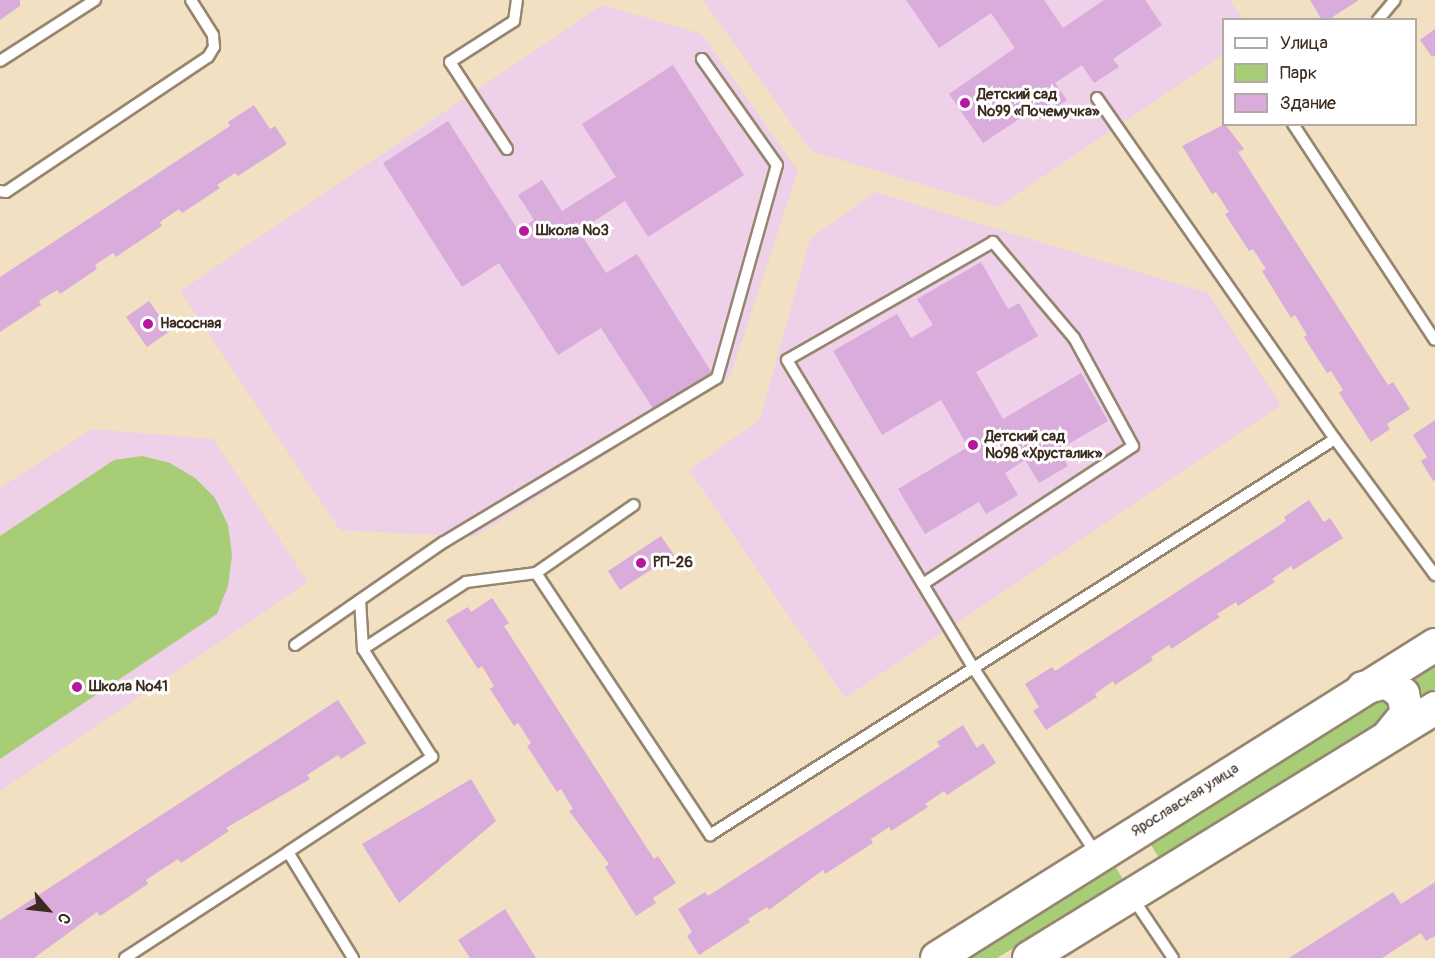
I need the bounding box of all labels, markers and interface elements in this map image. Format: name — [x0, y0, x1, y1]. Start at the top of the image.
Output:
legend — [1222, 18, 1417, 126]
text: Улица — [1280, 32, 1328, 55]
text: Парк — [1280, 62, 1317, 85]
place label: Детский сад №99 «Почемучка» — [977, 85, 1100, 120]
text: Здание — [1280, 92, 1336, 115]
marker: Детский сад №99 «Почемучка» — [958, 96, 972, 110]
place label: Школа №3 — [536, 222, 609, 240]
marker: Школа №3 — [517, 224, 531, 238]
place label: Насосная — [160, 315, 221, 333]
marker: Насосная — [141, 317, 155, 331]
place label: Детский сад №98 «Хрусталик» — [985, 427, 1102, 462]
marker: Детский сад №98 «Хрусталик» — [966, 438, 980, 452]
place label: РП-26 — [653, 554, 693, 572]
marker: РП-26 — [634, 556, 648, 570]
place label: Школа №41 — [89, 678, 168, 696]
marker: Школа №41 — [70, 680, 84, 694]
street label: Ярославская улица — [1128, 760, 1242, 840]
north arrow — [18, 880, 78, 940]
text: С — [53, 909, 75, 928]

